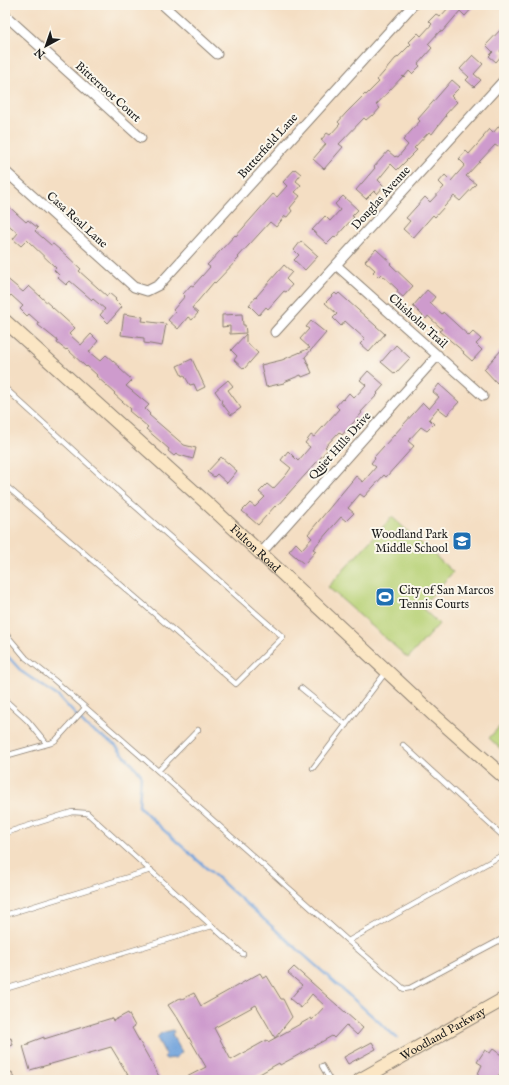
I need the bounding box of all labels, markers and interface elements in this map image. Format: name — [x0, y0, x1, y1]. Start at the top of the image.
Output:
north arrow — [26, 26, 66, 66]
text: N — [32, 44, 49, 62]
street label: Bitterroot Court — [72, 59, 144, 125]
street label: Butterfield Lane — [235, 110, 302, 182]
street label: Douglas Avenue — [348, 163, 414, 233]
street label: Casa Real Lane — [43, 189, 111, 252]
street label: Chisholm Trail — [385, 291, 451, 352]
street label: Quiet Hills Drive — [306, 409, 375, 483]
street label: Fulton Road — [227, 521, 284, 576]
place label: Woodland Park Middle School — [371, 527, 449, 556]
school or university icon: Woodland Park Middle School — [451, 530, 473, 552]
place label: City of San Marcos Tennis Courts — [399, 583, 494, 612]
sports icon: City of San Marcos Tennis Courts — [374, 586, 396, 608]
street label: Woodland Parkway — [397, 1003, 488, 1063]

